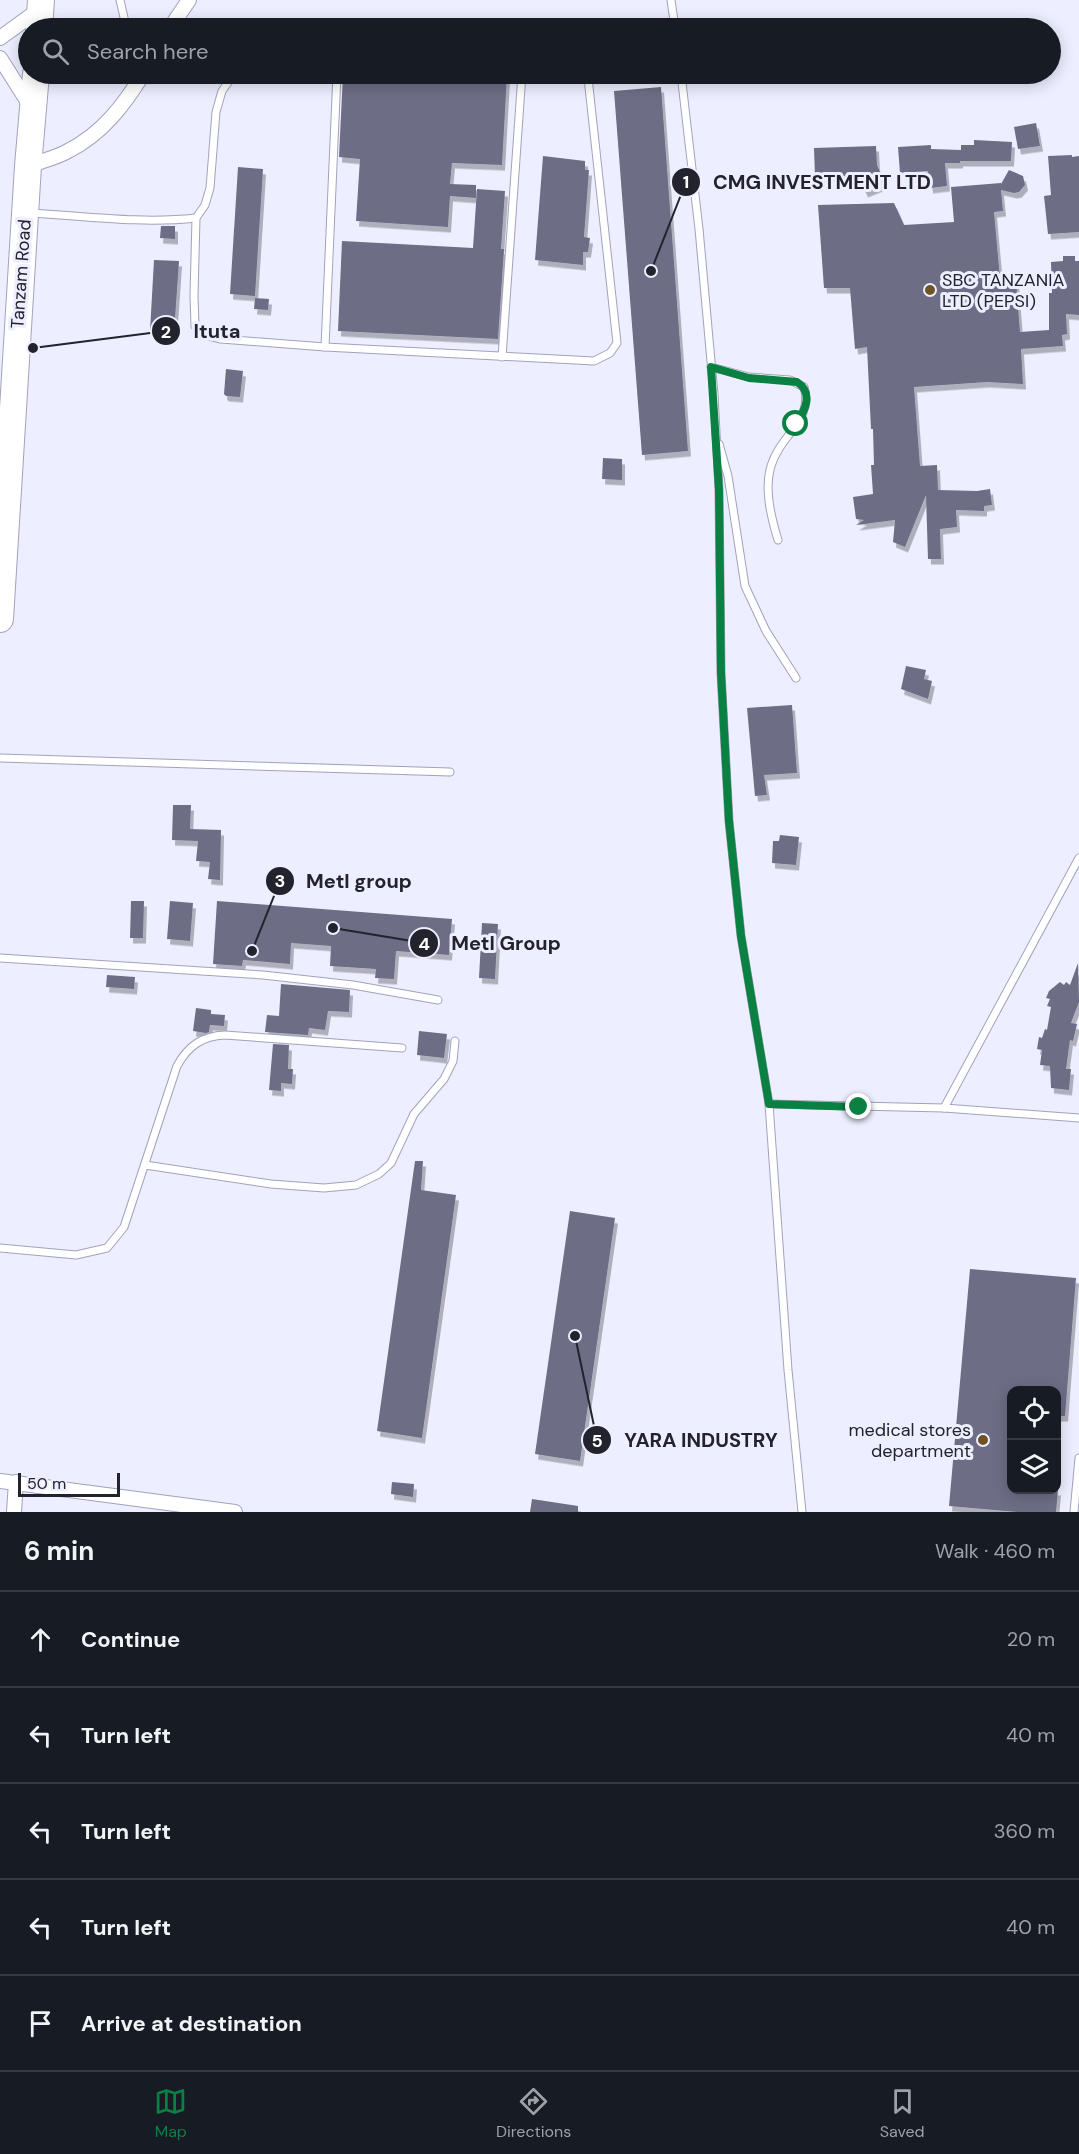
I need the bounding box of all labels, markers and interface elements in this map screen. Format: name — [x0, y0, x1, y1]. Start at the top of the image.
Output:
search box — [18, 18, 1061, 84]
icon: search — [39, 35, 72, 68]
text: Search here — [87, 37, 208, 66]
callout: CMG INVESTMENT LTD — [671, 163, 943, 201]
text: CMG INVESTMENT LTD — [713, 169, 931, 195]
text: 1 — [683, 170, 689, 194]
street label: Tanzam Road — [5, 218, 37, 330]
place label: SBC TANZANIA LTD (PEPSI) — [942, 268, 1064, 313]
marker: SBC TANZANIA LTD (PEPSI) — [923, 283, 937, 297]
callout: Ituta — [151, 312, 252, 350]
text: Ituta — [194, 318, 240, 344]
text: 2 — [161, 320, 171, 344]
route start — [782, 410, 808, 436]
callout: Metl group — [265, 862, 424, 900]
text: Metl group — [306, 868, 412, 894]
text: 3 — [275, 869, 285, 893]
callout: Metl Group — [409, 924, 572, 962]
text: Metl Group — [451, 930, 561, 956]
text: 4 — [418, 932, 430, 956]
route end — [845, 1093, 871, 1119]
map controls — [1007, 1386, 1061, 1494]
button: locate — [1007, 1386, 1061, 1440]
place label: medical stores department — [849, 1418, 971, 1463]
callout: YARA INDUSTRY — [582, 1421, 789, 1459]
text: YARA INDUSTRY — [624, 1427, 778, 1453]
text: 5 — [591, 1429, 603, 1453]
marker: medical stores department — [976, 1433, 990, 1447]
button: layers — [1007, 1440, 1061, 1494]
scale bar — [18, 1470, 120, 1498]
text: 50 m — [27, 1473, 66, 1494]
text: 6 min — [24, 1534, 94, 1568]
text: Walk · 460 m — [935, 1538, 1055, 1564]
icon: ahead — [24, 1623, 57, 1656]
text: Continue — [81, 1625, 180, 1654]
text: 20 m — [1007, 1626, 1055, 1652]
icon: left — [24, 1719, 57, 1752]
text: Turn left — [81, 1721, 171, 1750]
text: 40 m — [1006, 1722, 1055, 1748]
icon: left — [24, 1815, 57, 1848]
text: Turn left — [81, 1817, 171, 1846]
text: 360 m — [994, 1818, 1055, 1844]
icon: left — [24, 1911, 57, 1944]
text: Turn left — [81, 1913, 171, 1942]
text: 40 m — [1006, 1914, 1055, 1940]
icon: arrive — [24, 2007, 57, 2040]
text: Arrive at destination — [81, 2009, 302, 2038]
tab: Map — [154, 2085, 187, 2142]
tab: Directions — [496, 2085, 571, 2142]
tab: Saved — [880, 2085, 925, 2142]

